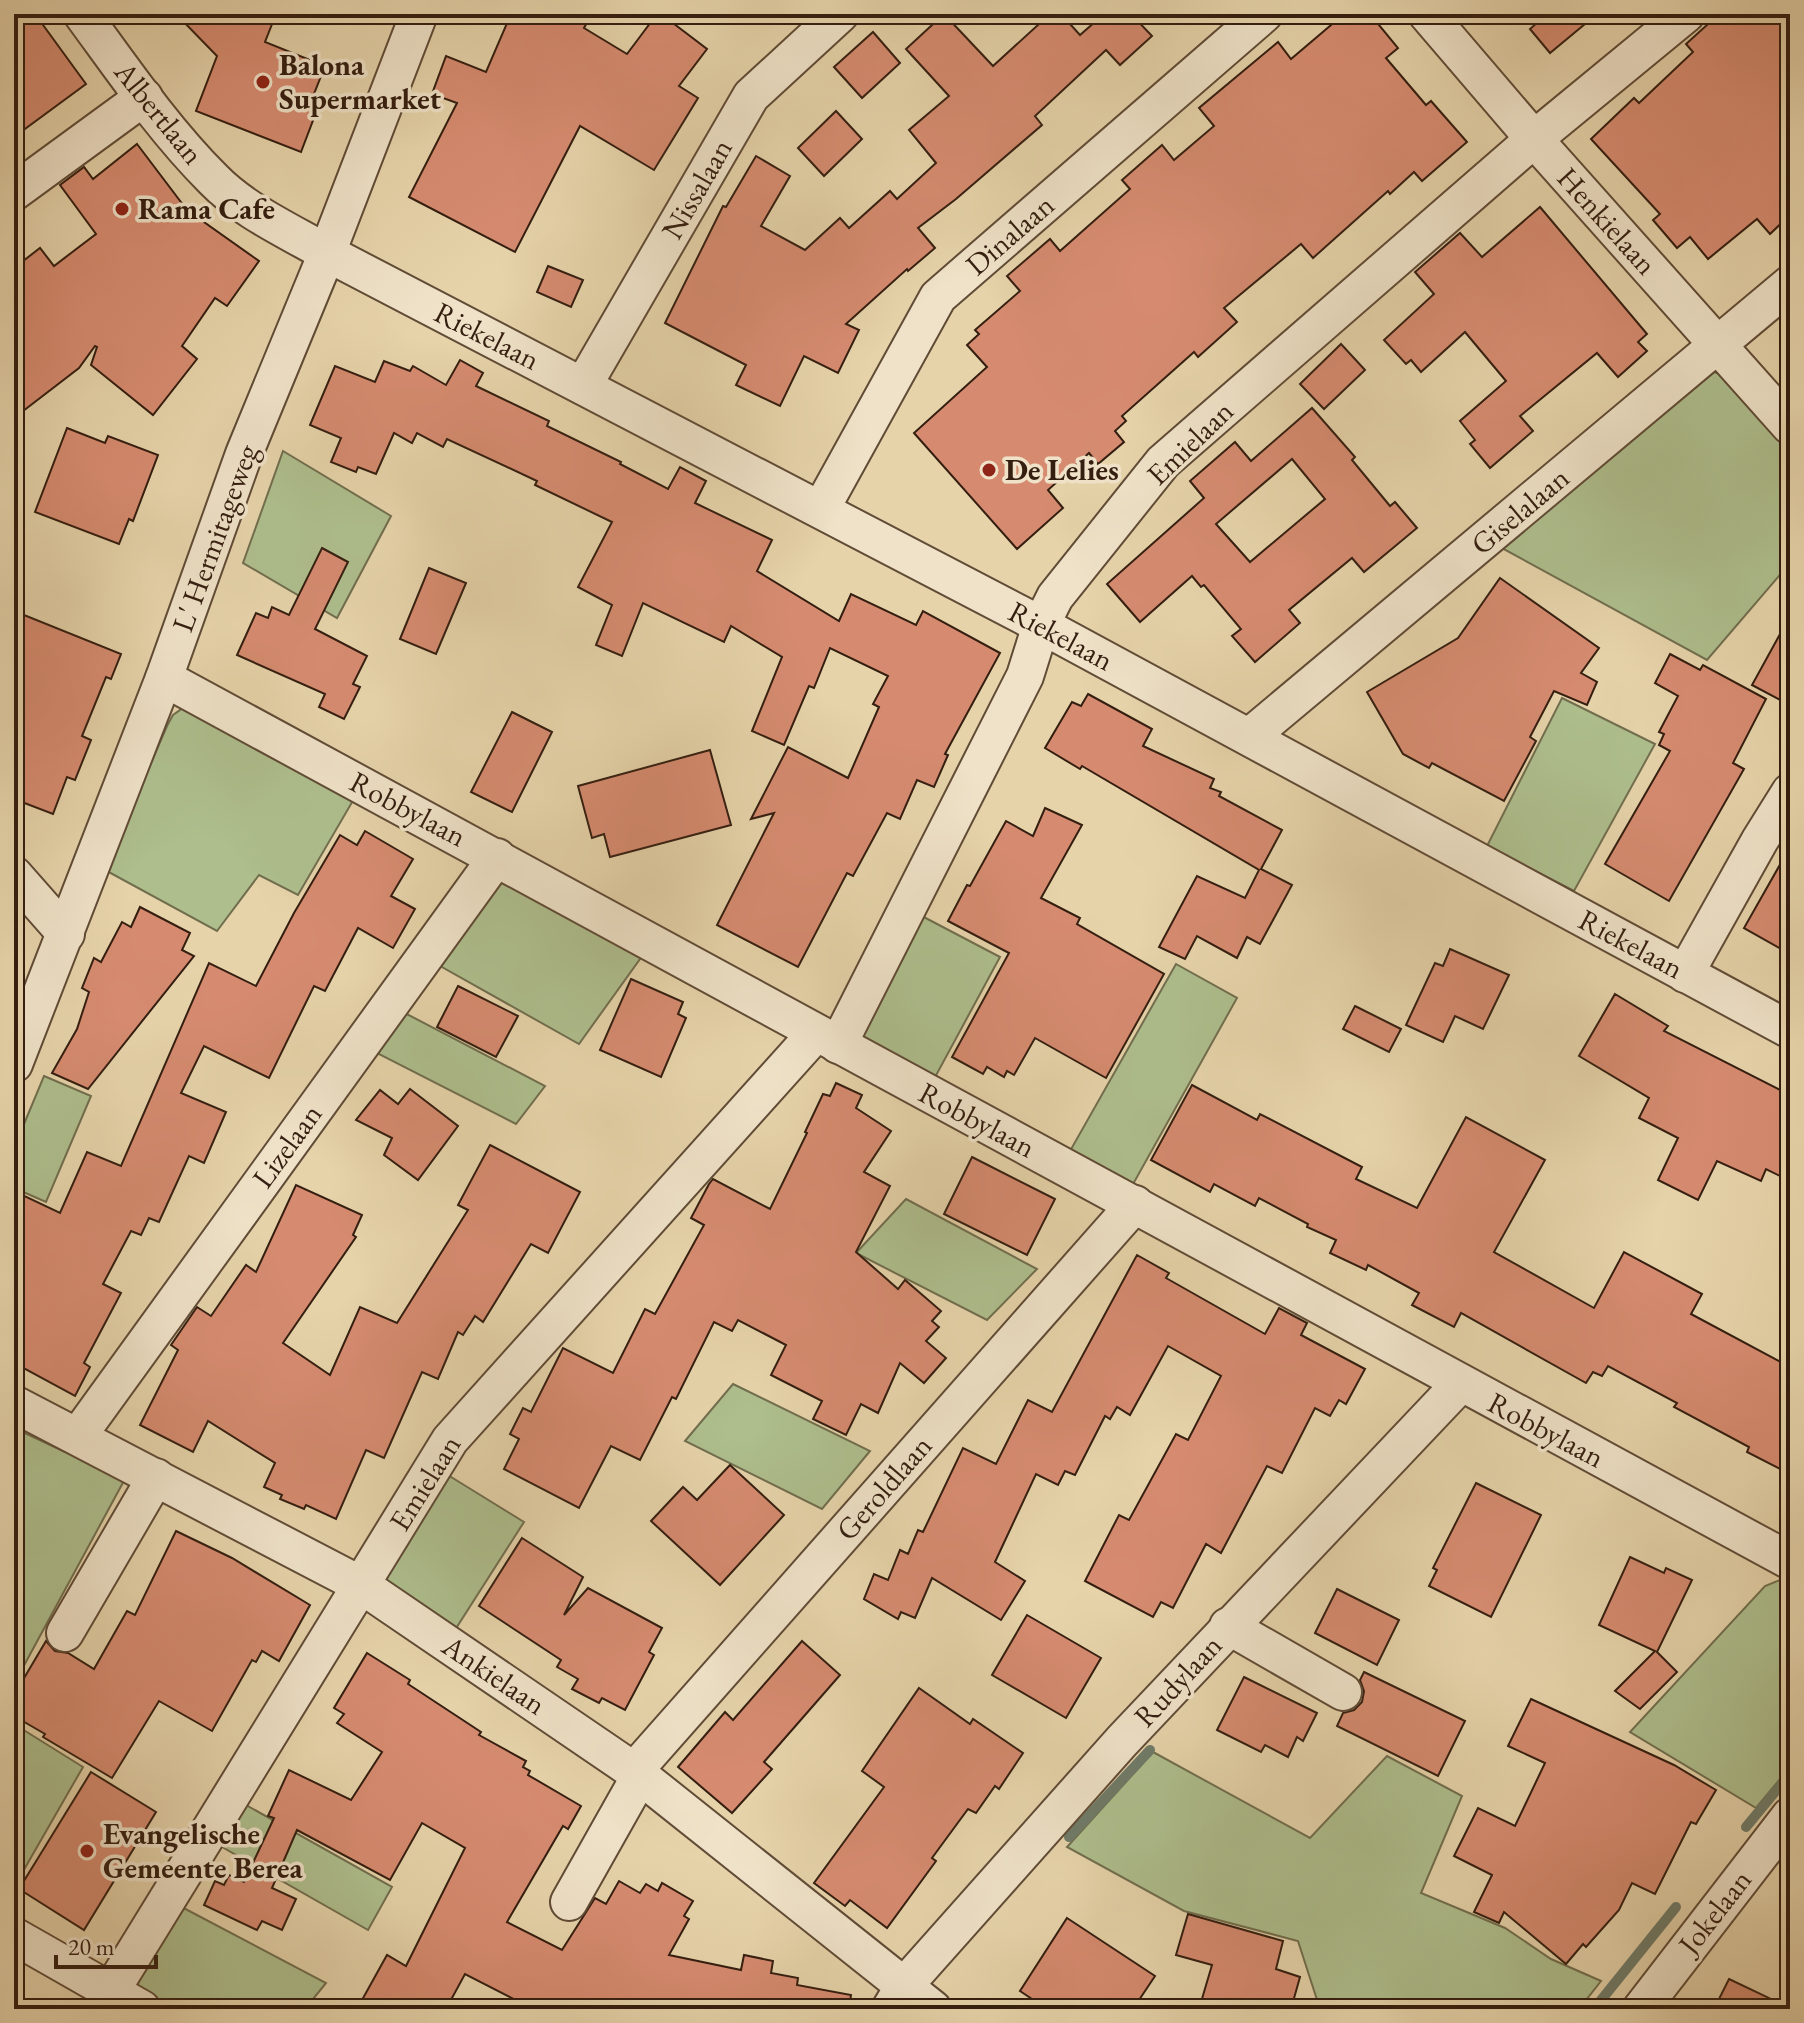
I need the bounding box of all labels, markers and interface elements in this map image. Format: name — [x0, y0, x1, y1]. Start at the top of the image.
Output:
place label: Balona Supermarket — [279, 45, 442, 118]
street label: Albertlaan — [105, 52, 213, 172]
marker: Balona Supermarket — [254, 73, 272, 91]
street label: Nissalaan — [652, 131, 741, 246]
street label: Henkielaan — [1549, 159, 1666, 283]
street label: Dinalaan — [957, 185, 1062, 284]
place label: Rama Cafe — [138, 189, 275, 228]
marker: Rama Cafe — [113, 200, 131, 218]
street label: Riekelaan — [428, 292, 547, 379]
street label: Emielaan — [1138, 392, 1242, 494]
street label: L' Hermitageweg — [163, 438, 267, 637]
place label: De Lelies — [1005, 450, 1119, 489]
street label: Giselalaan — [1462, 458, 1577, 563]
marker: De Lelies — [980, 461, 998, 479]
street label: Riekelaan — [1002, 592, 1120, 679]
street label: Robbylaan — [343, 762, 473, 856]
street label: Riekelaan — [1572, 900, 1690, 987]
street label: Robbylaan — [912, 1073, 1042, 1167]
street label: Lizelaan — [243, 1096, 330, 1196]
street label: Robbylaan — [1481, 1383, 1611, 1477]
street label: Emielaan — [380, 1427, 469, 1538]
street label: Geroldlaan — [827, 1427, 940, 1549]
street label: Ankielaan — [434, 1625, 554, 1723]
street label: Rudylaan — [1125, 1626, 1230, 1735]
place label: Evangelische Gemeente Berea — [103, 1814, 303, 1887]
marker: Evangelische Gemeente Berea — [78, 1842, 96, 1860]
street label: Jokelaan — [1667, 1861, 1760, 1964]
scale bar — [56, 1919, 156, 1969]
text: 20 m — [68, 1931, 115, 1962]

